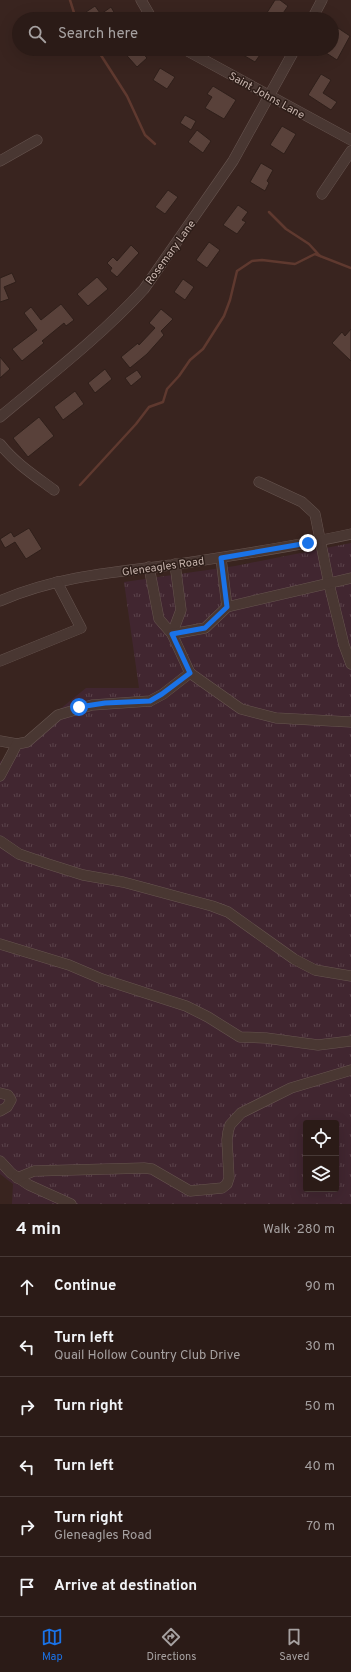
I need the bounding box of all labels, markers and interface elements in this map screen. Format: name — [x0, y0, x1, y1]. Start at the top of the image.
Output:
search box — [12, 12, 339, 56]
icon: search — [26, 23, 48, 45]
text: Search here — [58, 25, 138, 44]
street label: Saint Johns Lane — [226, 69, 307, 123]
street label: Rosemary Lane — [143, 217, 199, 288]
route end — [299, 534, 317, 552]
street label: Gleneagles Road — [121, 554, 205, 580]
route start — [70, 698, 88, 716]
map controls — [303, 1120, 339, 1192]
button: locate — [303, 1120, 339, 1156]
button: layers — [303, 1156, 339, 1192]
text: 4 min — [16, 1219, 61, 1241]
text: Walk · 280 m — [263, 1222, 335, 1238]
icon: ahead — [16, 1276, 38, 1298]
text: Continue — [54, 1277, 116, 1296]
text: 90 m — [305, 1279, 335, 1295]
text: Turn left — [54, 1329, 114, 1348]
icon: left — [16, 1336, 38, 1358]
text: 30 m — [305, 1339, 335, 1355]
text: Quail Hollow Country Club Drive — [54, 1348, 240, 1364]
icon: right — [16, 1396, 38, 1418]
text: Turn right — [54, 1397, 123, 1416]
text: 50 m — [305, 1399, 335, 1415]
icon: left — [16, 1456, 38, 1478]
text: Turn left — [54, 1457, 114, 1476]
text: 40 m — [305, 1459, 335, 1475]
text: Turn right — [54, 1509, 123, 1528]
icon: right — [16, 1516, 38, 1538]
text: 70 m — [306, 1519, 335, 1535]
text: Gleneagles Road — [54, 1528, 152, 1544]
icon: arrive — [16, 1576, 38, 1598]
text: Arrive at destination — [54, 1577, 197, 1596]
tab: Map — [41, 1626, 63, 1664]
tab: Directions — [146, 1626, 196, 1664]
tab: Saved — [279, 1626, 310, 1664]

